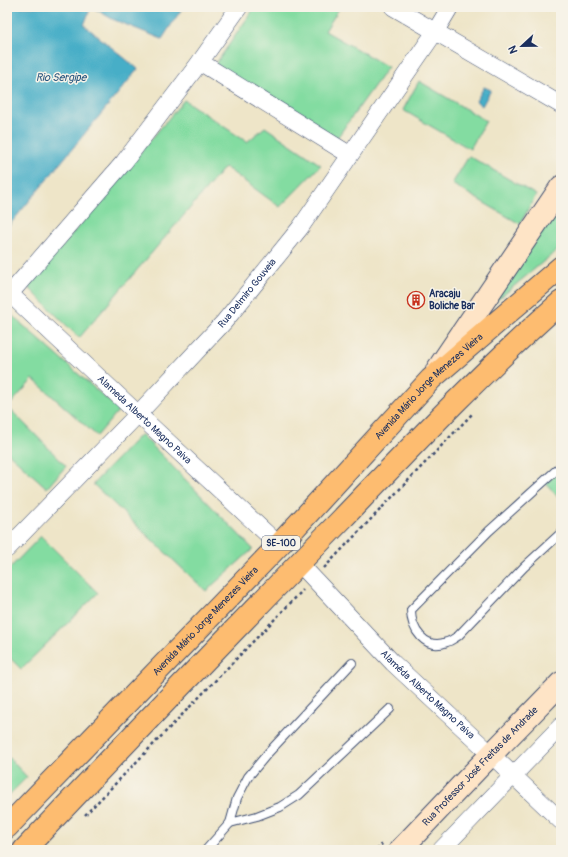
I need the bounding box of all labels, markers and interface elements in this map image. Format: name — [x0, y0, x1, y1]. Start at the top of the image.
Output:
north arrow — [502, 26, 542, 66]
text: N — [506, 43, 521, 55]
water label: Rio Sergipe — [36, 71, 88, 84]
street label: Rua Delmiro Gouveia — [216, 256, 279, 330]
place label: Aracaju Boliche Bar — [429, 288, 475, 312]
building icon: Aracaju Boliche Bar — [406, 290, 426, 310]
street label: Avenida Mário Jorge Menezes Vieira — [372, 331, 486, 442]
street label: Alameda Alberto Magno Paiva — [95, 373, 194, 467]
road number: SE-100 — [262, 536, 300, 550]
street label: Avenida Mário Jorge Menezes Vieira — [150, 564, 261, 678]
street label: Alamêda Alberto Magno Paiva — [378, 648, 477, 742]
street label: Rua Professor José Freitas de Andrade — [420, 704, 541, 828]

